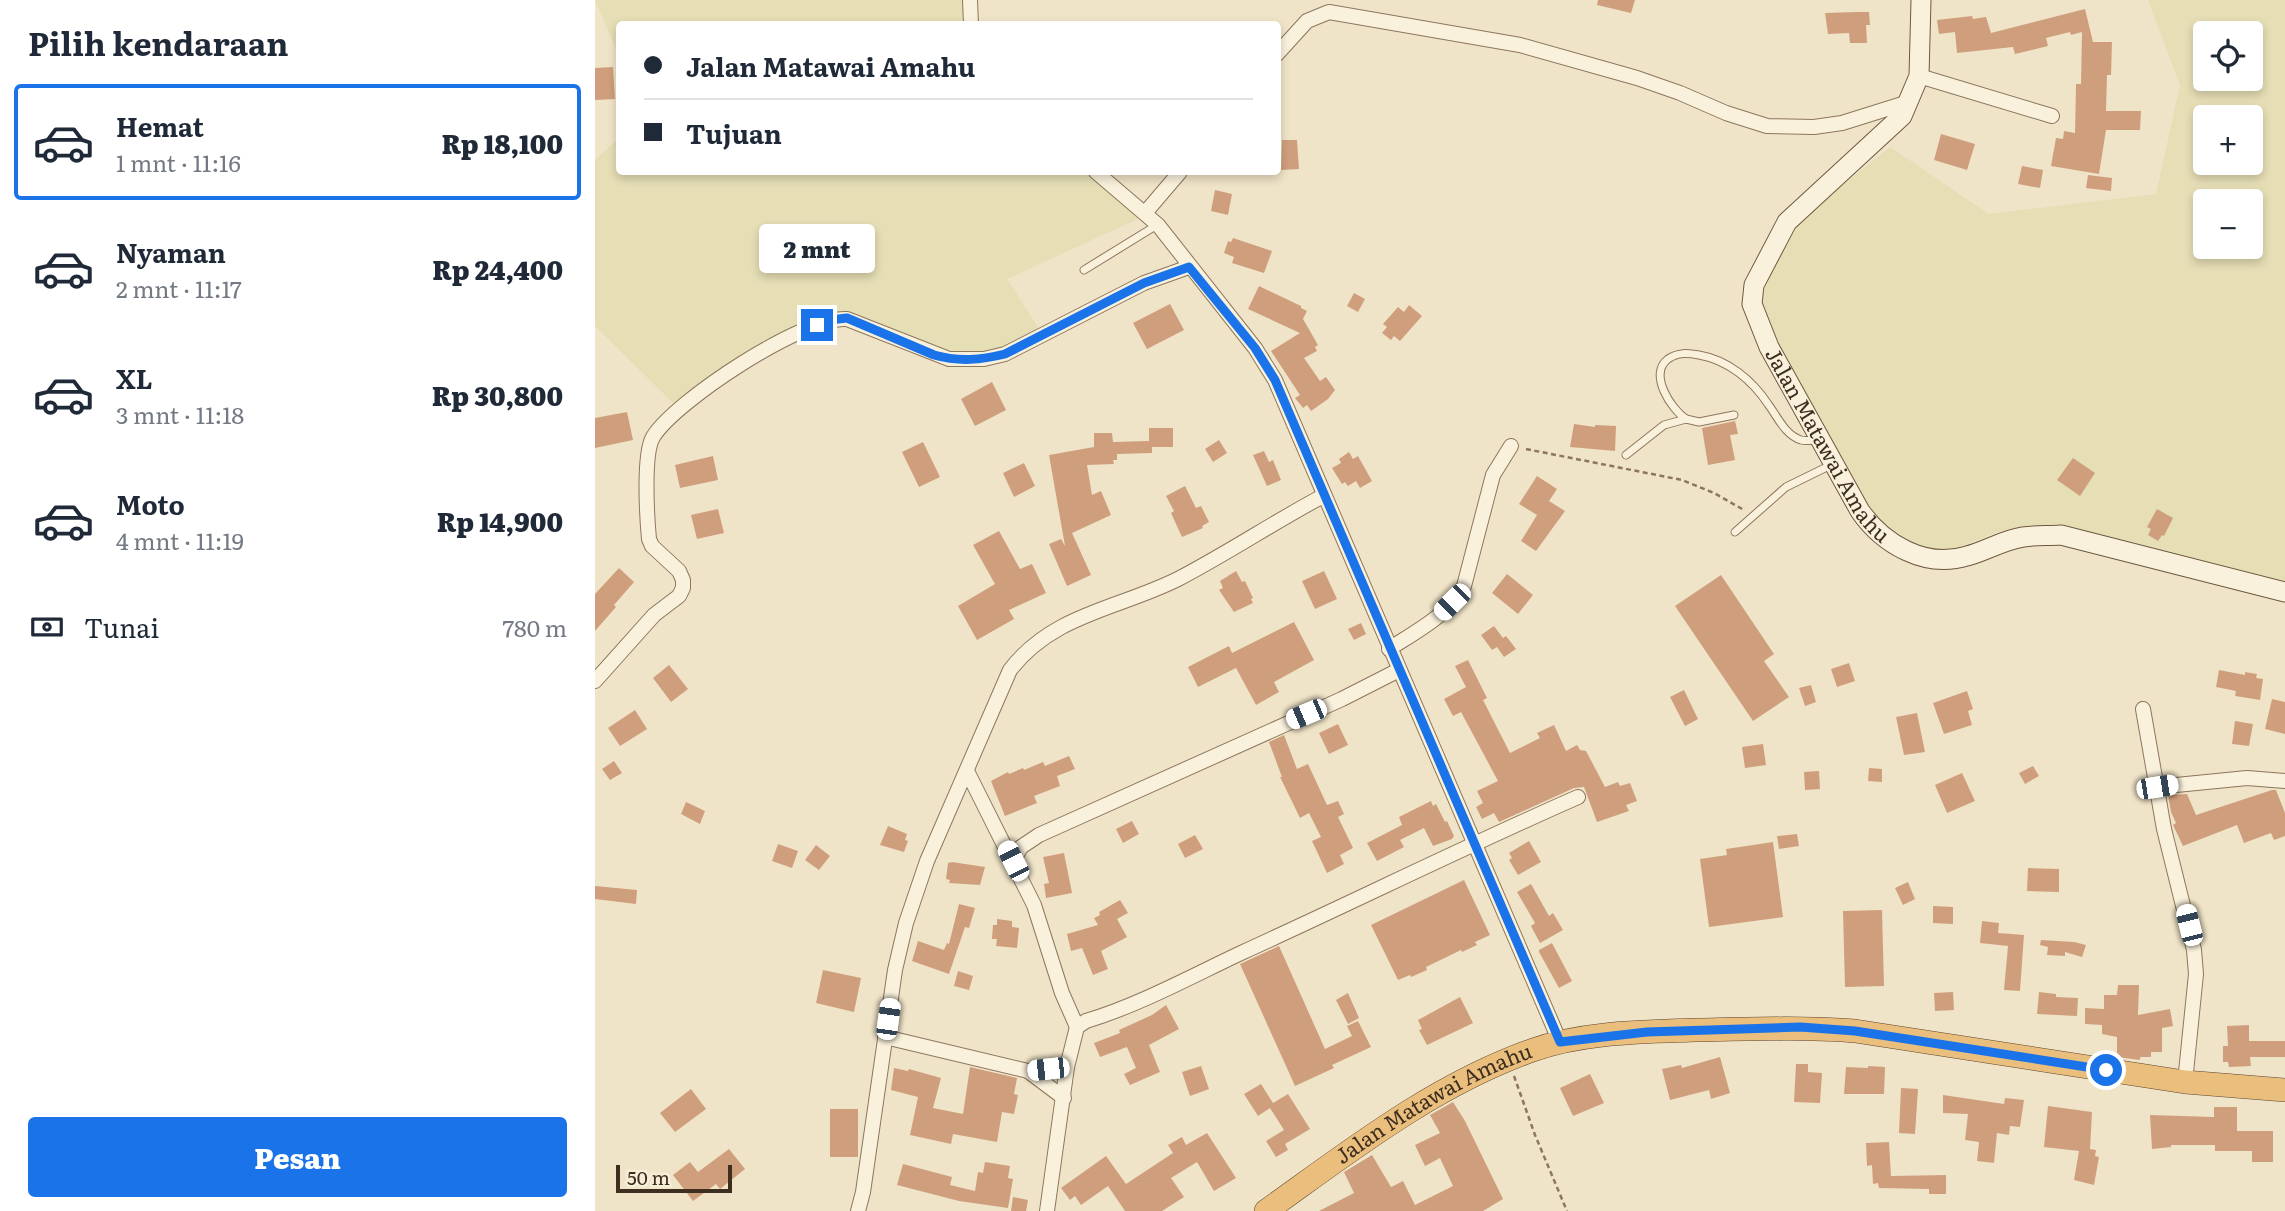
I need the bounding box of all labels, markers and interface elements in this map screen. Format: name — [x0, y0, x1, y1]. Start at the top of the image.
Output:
text: Pilih kendaraan — [28, 18, 288, 66]
map controls — [2193, 21, 2263, 259]
button: locate — [2193, 21, 2263, 91]
text: Jalan Matawai Amahu — [686, 46, 975, 85]
button: + — [2193, 105, 2263, 175]
text: Hemat — [116, 106, 204, 145]
icon: car — [32, 111, 95, 174]
text: Tujuan — [686, 113, 782, 152]
text: Rp 18,100 — [441, 123, 563, 162]
text: 1 mnt · 11:16 — [116, 145, 241, 179]
button: − — [2193, 189, 2263, 259]
callout: 2 mnt — [759, 224, 875, 272]
text: 2 mnt — [784, 231, 850, 265]
text: Nyaman — [116, 232, 226, 271]
icon: car — [32, 237, 95, 300]
text: Rp 24,400 — [432, 249, 563, 288]
text: 2 mnt · 11:17 — [116, 271, 242, 305]
route end — [801, 309, 833, 341]
street label: Jalan Matawai Amahu — [1759, 341, 1898, 549]
text: XL — [116, 358, 153, 397]
icon: car — [32, 363, 95, 426]
text: Rp 30,800 — [432, 375, 563, 414]
text: 3 mnt · 11:18 — [116, 397, 244, 431]
text: Moto — [116, 484, 185, 523]
icon: car — [32, 489, 95, 552]
text: Rp 14,900 — [437, 501, 563, 540]
text: 4 mnt · 11:19 — [116, 523, 244, 557]
car — [1430, 580, 1475, 624]
text: Tunai — [84, 607, 159, 646]
icon: cash — [28, 608, 66, 646]
text: 780 m — [502, 610, 567, 644]
car — [1283, 696, 1330, 732]
car — [2135, 773, 2180, 801]
car — [995, 838, 1032, 884]
car — [2174, 902, 2205, 948]
car — [875, 997, 902, 1041]
street label: Jalan Matawai Amahu — [1328, 1034, 1536, 1170]
route start — [2090, 1054, 2122, 1086]
car — [1027, 1056, 1070, 1082]
button: Pesan — [28, 1117, 567, 1197]
scale bar — [616, 1162, 731, 1194]
text: 50 m — [627, 1163, 670, 1191]

